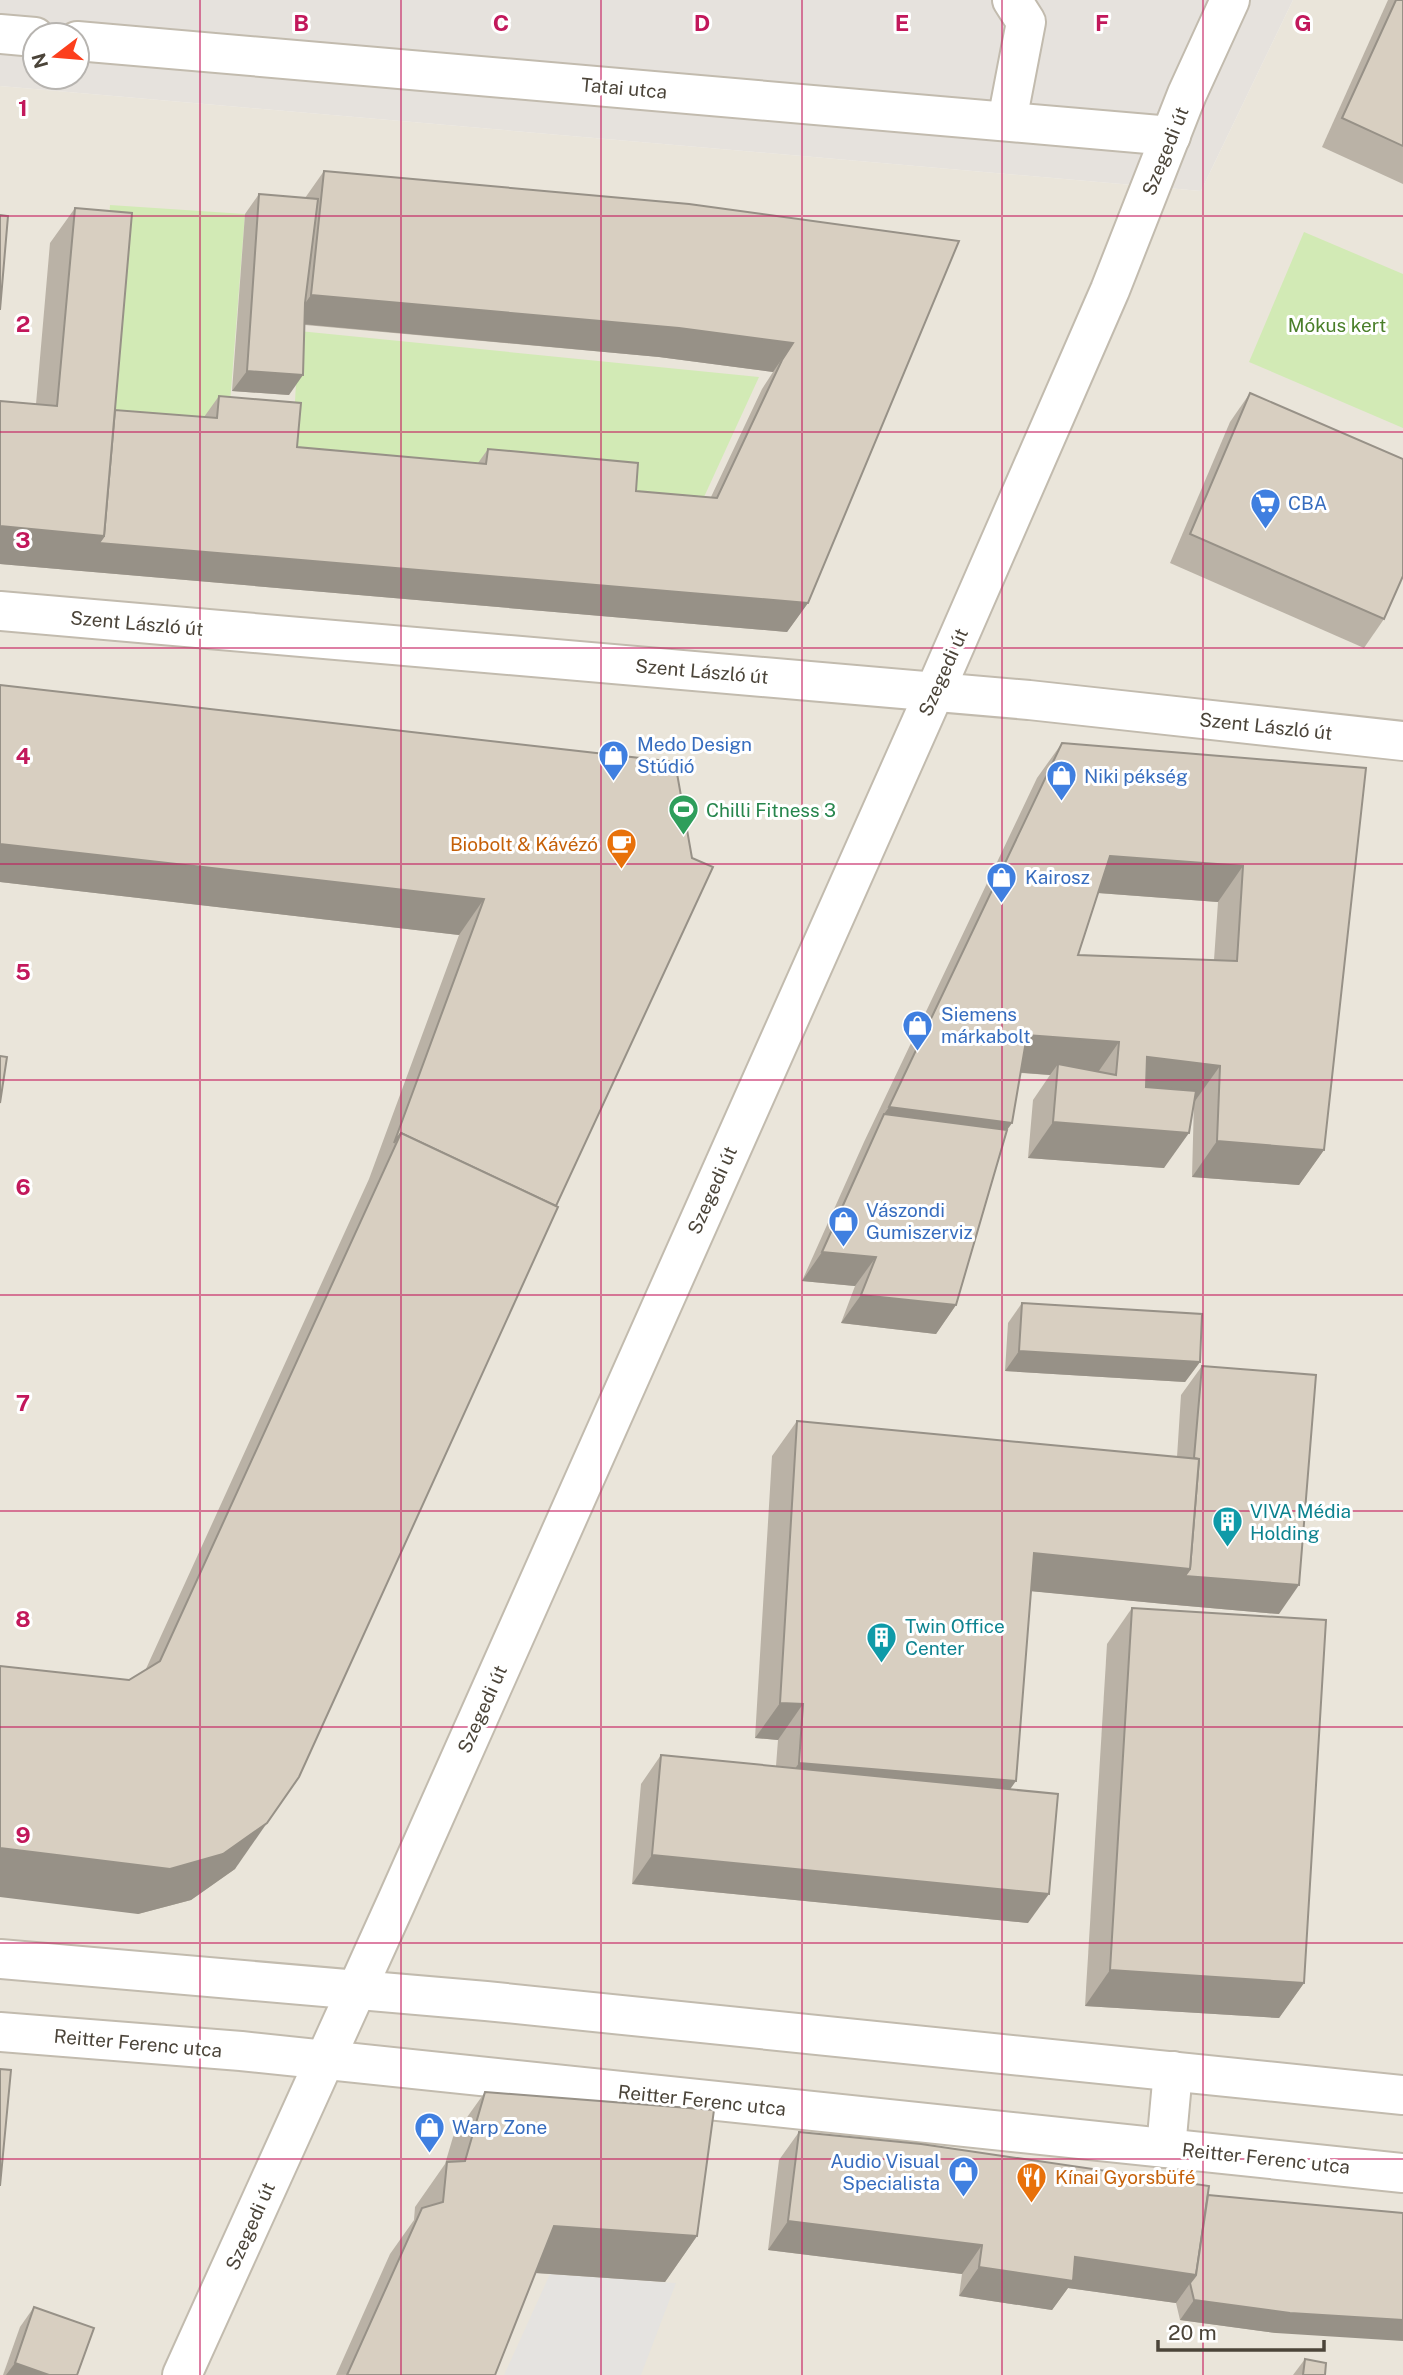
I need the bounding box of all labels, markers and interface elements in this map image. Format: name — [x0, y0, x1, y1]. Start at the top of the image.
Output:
text: B — [293, 9, 309, 36]
text: C — [493, 9, 509, 36]
text: D — [694, 9, 710, 36]
text: E — [895, 9, 909, 36]
text: F — [1095, 9, 1109, 36]
text: G — [1294, 9, 1312, 36]
north arrow — [21, 21, 91, 91]
text: N — [27, 51, 52, 71]
street label: Tatai utca — [580, 73, 668, 103]
text: 1 — [18, 94, 28, 121]
street label: Szegedi út — [1137, 103, 1193, 199]
text: 2 — [16, 310, 30, 337]
park label: Mókus kert — [1288, 314, 1386, 336]
supermarket icon: CBA — [1248, 486, 1282, 530]
place label: CBA — [1288, 492, 1327, 514]
text: 3 — [15, 526, 31, 553]
street label: Szent László út — [69, 606, 205, 640]
street label: Szegedi út — [914, 625, 972, 719]
street label: Szent László út — [634, 654, 770, 688]
street label: Szent László út — [1198, 708, 1334, 744]
place label: Medo Design Stúdió — [637, 733, 752, 777]
shop icon: Medo Design Stúdió — [597, 738, 631, 782]
text: 4 — [15, 742, 31, 769]
shop icon: Niki pékség — [1044, 759, 1078, 803]
place label: Niki pékség — [1084, 765, 1188, 787]
sports icon: Chilli Fitness 3 — [666, 793, 700, 837]
place label: Chilli Fitness 3 — [706, 799, 836, 821]
cafe icon: Biobolt & Kávézó — [604, 827, 638, 871]
place label: Biobolt & Kávézó — [450, 833, 598, 855]
shop icon: Kairosz — [985, 860, 1019, 904]
place label: Kairosz — [1025, 866, 1090, 888]
text: 5 — [15, 958, 31, 985]
place label: Siemens márkabolt — [941, 1003, 1031, 1047]
shop icon: Siemens márkabolt — [901, 1008, 935, 1052]
street label: Szegedi út — [683, 1143, 741, 1237]
text: 6 — [15, 1173, 31, 1200]
place label: Vászondi Gumiszerviz — [866, 1199, 973, 1243]
shop icon: Vászondi Gumiszerviz — [826, 1204, 860, 1248]
text: 7 — [16, 1389, 30, 1416]
place label: VIVA Média Holding — [1250, 1500, 1351, 1544]
building icon: VIVA Média Holding — [1210, 1505, 1244, 1549]
text: 8 — [15, 1605, 31, 1632]
place label: Twin Office Center — [905, 1615, 1005, 1659]
building icon: Twin Office Center — [865, 1620, 899, 1664]
street label: Szegedi út — [453, 1662, 511, 1756]
text: 9 — [15, 1821, 31, 1848]
street label: Reitter Ferenc utca — [53, 2025, 223, 2061]
street label: Reitter Ferenc utca — [617, 2080, 787, 2120]
shop icon: Warp Zone — [412, 2110, 446, 2154]
place label: Warp Zone — [452, 2116, 547, 2138]
street label: Reitter Ferenc utca — [1181, 2138, 1351, 2178]
place label: Audio Visual Specialista — [830, 2150, 940, 2194]
shop icon: Audio Visual Specialista — [946, 2155, 980, 2199]
restaurant icon: Kínai Gyorsbüfé — [1015, 2160, 1049, 2204]
place label: Kínai Gyorsbüfé — [1055, 2166, 1196, 2188]
street label: Szegedi út — [221, 2179, 279, 2273]
scale bar — [1158, 2308, 1324, 2352]
text: 20 m — [1168, 2320, 1217, 2345]

